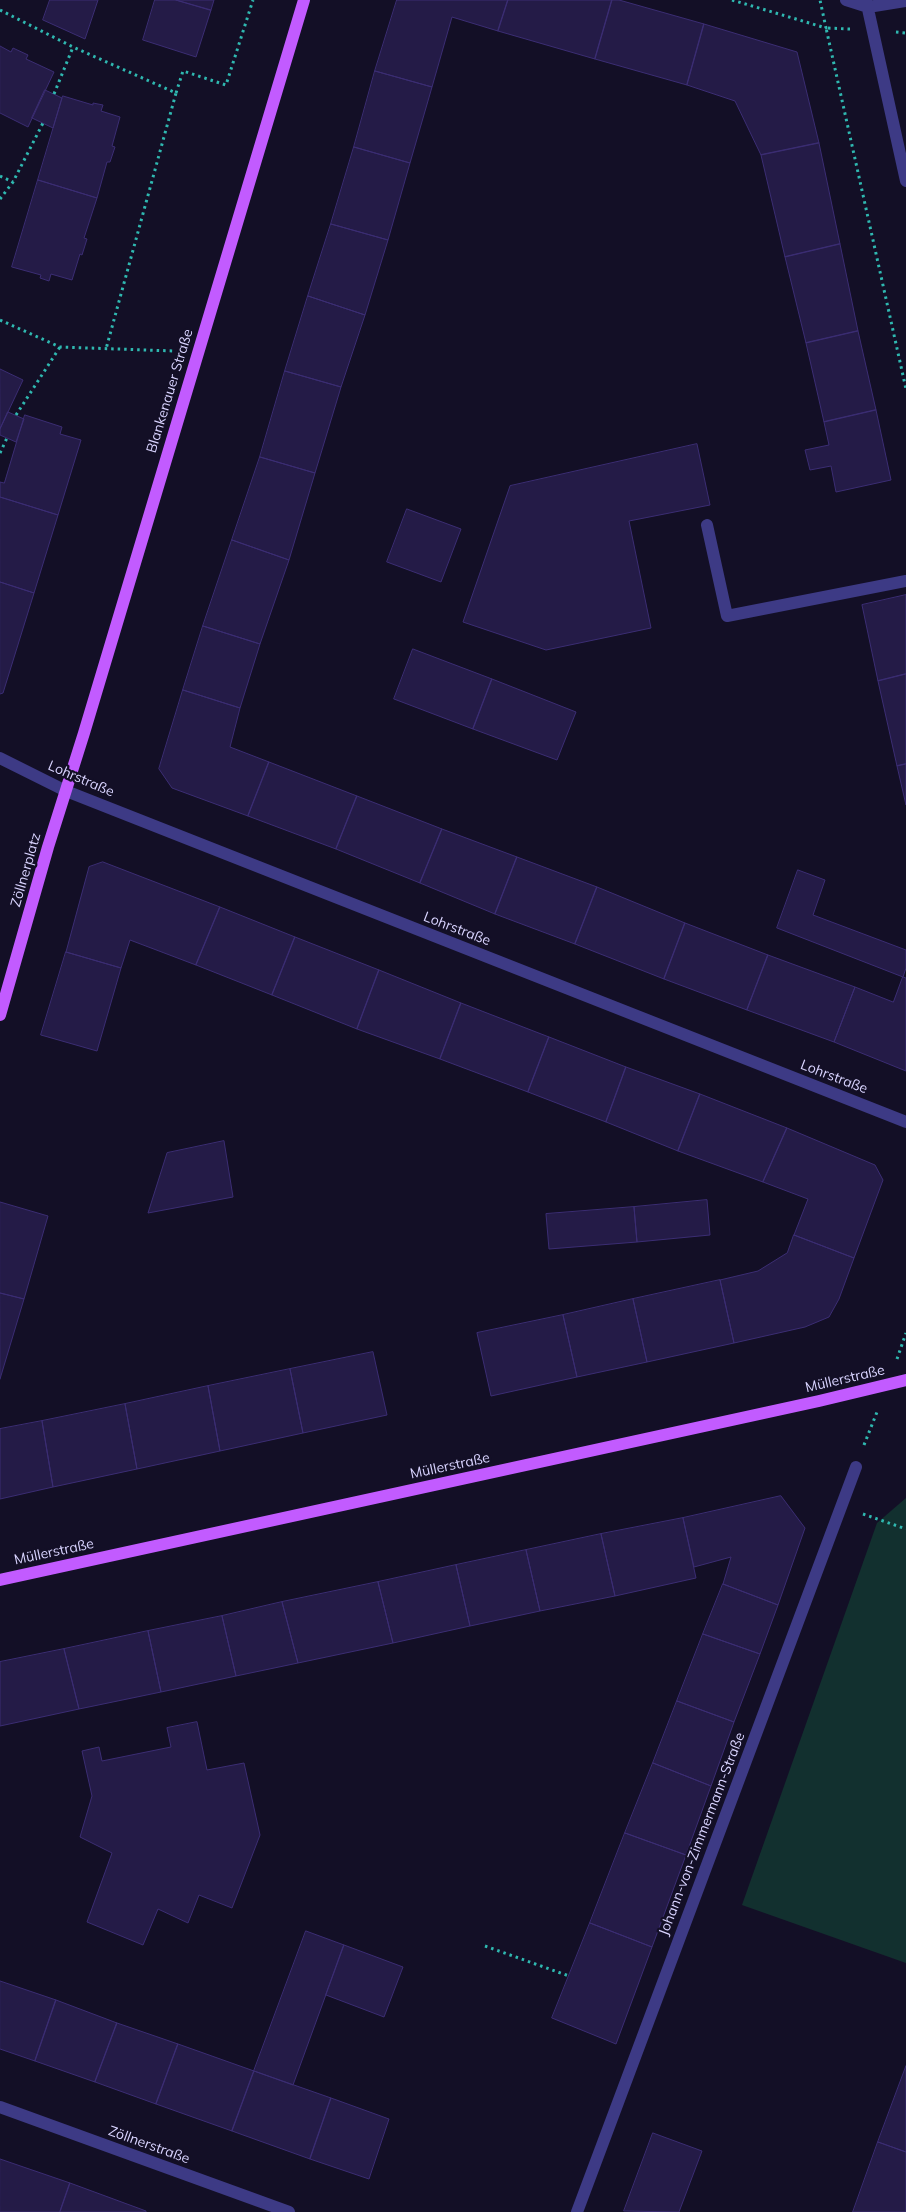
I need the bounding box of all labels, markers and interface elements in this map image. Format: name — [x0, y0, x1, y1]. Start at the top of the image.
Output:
street label: Blankenauer Straße — [143, 327, 197, 455]
street label: Lohrstraße — [45, 758, 117, 800]
street label: Zöllnerplatz — [7, 831, 45, 909]
street label: Lohrstraße — [421, 909, 493, 949]
street label: Lohrstraße — [798, 1057, 870, 1097]
street label: Müllerstraße — [804, 1362, 886, 1396]
street label: Müllerstraße — [409, 1449, 491, 1483]
street label: Müllerstraße — [13, 1535, 95, 1569]
street label: Johann-von-Zimmermann-Straße — [655, 1730, 749, 1938]
street label: Zöllnerstraße — [106, 2123, 192, 2167]

